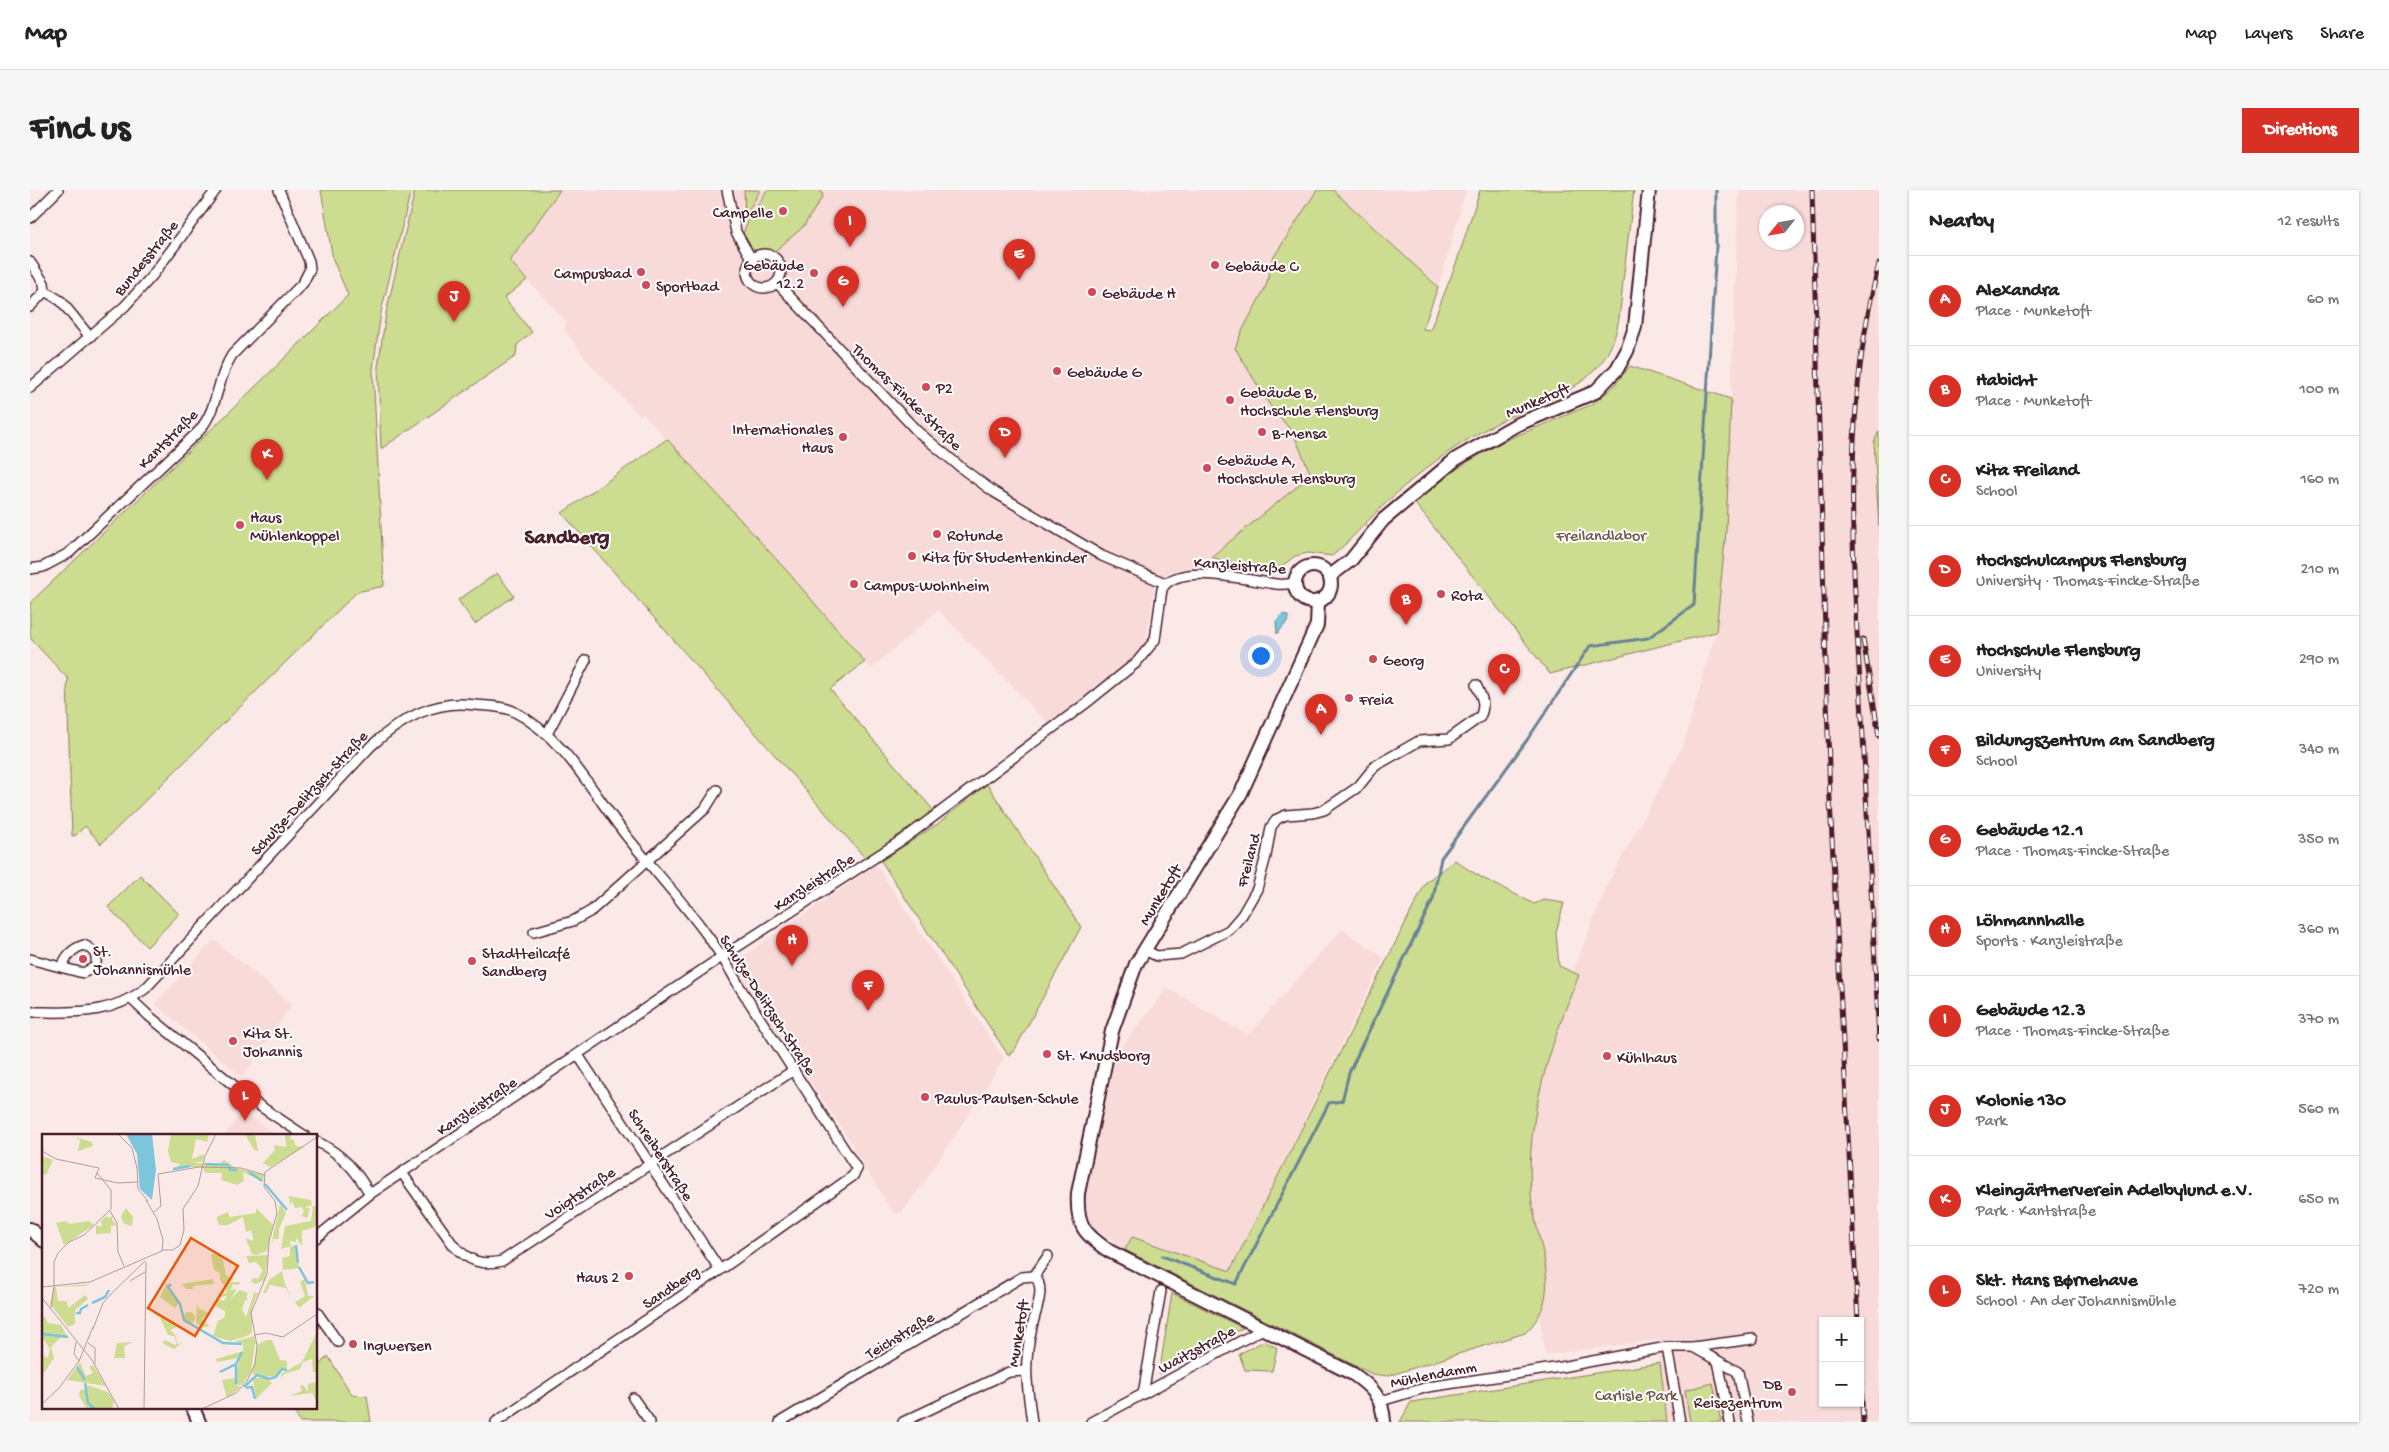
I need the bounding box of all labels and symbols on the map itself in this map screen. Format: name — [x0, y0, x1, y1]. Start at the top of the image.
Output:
place label: Campelle — [713, 205, 774, 224]
marker: Campelle — [777, 205, 789, 217]
north arrow — [1759, 205, 1804, 250]
pin: I — [834, 206, 866, 247]
street label: Bundesstraße — [111, 217, 184, 302]
pin: E — [1003, 239, 1035, 280]
place label: Gebäude 12.2 — [743, 258, 805, 295]
marker: Gebäude C — [1209, 259, 1221, 271]
place label: Gebäude C — [1225, 259, 1300, 278]
place label: Campusbad — [554, 266, 633, 285]
marker: Campusbad — [635, 266, 647, 278]
pin: G — [827, 266, 859, 307]
marker: Gebäude 12.2 — [808, 267, 820, 279]
marker: Sportbad — [640, 279, 652, 291]
place label: Sportbad — [656, 279, 720, 298]
pin: J — [438, 281, 470, 322]
marker: Gebäude H — [1086, 286, 1098, 298]
place label: Gebäude H — [1102, 286, 1177, 305]
street label: Thomas-Fincke-Straße — [846, 340, 965, 457]
marker: Gebäude G — [1051, 365, 1063, 377]
place label: Gebäude G — [1067, 365, 1143, 384]
street label: Munketoft — [1503, 380, 1575, 424]
marker: P2 — [920, 381, 932, 393]
place label: P2 — [935, 381, 953, 400]
place label: Gebäude B, Hochschule Flensburg — [1240, 385, 1379, 422]
marker: Gebäude B, Hochschule Flensburg — [1224, 394, 1236, 406]
street label: Kantstraße — [136, 406, 204, 474]
pin: D — [989, 417, 1021, 458]
place label: Internationales Haus — [732, 422, 834, 459]
marker: B-Mensa — [1256, 426, 1268, 438]
place label: B-Mensa — [1271, 426, 1328, 445]
marker: Internationales Haus — [837, 431, 849, 443]
pin: K — [251, 439, 283, 480]
place label: Gebäude A, Hochschule Flensburg — [1217, 453, 1356, 490]
marker: Gebäude A, Hochschule Flensburg — [1201, 462, 1213, 474]
place label: Haus Mühlenkoppel — [250, 510, 340, 547]
marker: Haus Mühlenkoppel — [234, 519, 246, 531]
district label: Sandberg — [525, 527, 610, 552]
marker: Rotunde — [931, 528, 943, 540]
place label: Rotunde — [947, 528, 1004, 547]
park label: Freilandlabor — [1555, 528, 1647, 547]
marker: Kita für Studentenkinder — [906, 550, 918, 562]
place label: Kita für Studentenkinder — [922, 550, 1087, 569]
street label: Kanzleistraße — [1193, 555, 1287, 580]
marker: Campus-Wohnheim — [848, 578, 860, 590]
place label: Campus-Wohnheim — [864, 578, 990, 597]
pin: B — [1390, 584, 1422, 625]
marker: Rota — [1435, 588, 1447, 600]
place label: Rota — [1451, 588, 1484, 607]
your location — [1248, 643, 1274, 669]
marker: Georg — [1367, 653, 1379, 665]
place label: Georg — [1383, 653, 1424, 672]
pin: C — [1488, 654, 1520, 695]
marker: Freia — [1343, 692, 1355, 704]
place label: Freia — [1358, 692, 1395, 711]
pin: A — [1305, 694, 1337, 735]
street label: Schulze-Delitzsch-Straße — [248, 728, 374, 861]
street label: Freiland — [1234, 830, 1267, 891]
street label: Kanzleistraße — [771, 850, 860, 917]
street label: Munketoft — [1136, 861, 1188, 930]
pin: H — [776, 925, 808, 966]
street label: Schulze-Delitzsch-Straße — [714, 932, 819, 1080]
place label: St. Johannismühle — [93, 944, 192, 981]
place label: Stadtteilcafé Sandberg — [482, 946, 571, 983]
marker: St. Johannismühle — [77, 953, 89, 965]
marker: Stadtteilcafé Sandberg — [466, 955, 478, 967]
pin: F — [852, 970, 884, 1011]
place label: Kita St. Johannis — [243, 1026, 303, 1063]
marker: Kita St. Johannis — [227, 1035, 239, 1047]
marker: St. Knudsborg — [1041, 1048, 1053, 1060]
place label: St. Knudsborg — [1057, 1048, 1150, 1067]
marker: Kühlhaus — [1601, 1050, 1613, 1062]
place label: Kühlhaus — [1617, 1050, 1677, 1069]
street label: Kanzleistraße — [434, 1074, 522, 1142]
pin: L — [229, 1080, 261, 1121]
marker: Paulus-Paulsen-Schule — [919, 1091, 931, 1103]
place label: Paulus-Paulsen-Schule — [934, 1091, 1079, 1110]
street label: Schreiberstraße — [622, 1106, 696, 1206]
inset map — [42, 1134, 318, 1410]
street label: Voigtstraße — [541, 1164, 621, 1226]
street label: Sandberg — [640, 1263, 704, 1315]
place label: Haus 2 — [576, 1270, 619, 1289]
marker: Haus 2 — [623, 1270, 635, 1282]
street label: Munketoft — [1006, 1297, 1035, 1369]
street label: Teichstraße — [862, 1309, 939, 1365]
street label: Waitzstraße — [1156, 1323, 1240, 1379]
marker: Ingwersen — [347, 1338, 359, 1350]
place label: Ingwersen — [363, 1338, 432, 1357]
street label: Mühlendamm — [1389, 1359, 1479, 1394]
place label: DB Reisezentrum — [1694, 1377, 1783, 1414]
marker: DB Reisezentrum — [1786, 1386, 1798, 1398]
park label: Carlisle Park — [1595, 1388, 1679, 1407]

